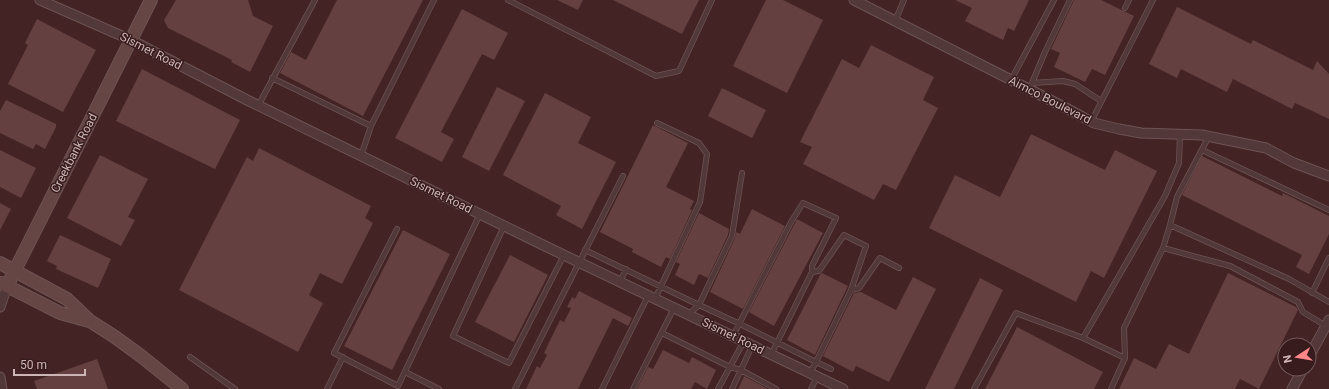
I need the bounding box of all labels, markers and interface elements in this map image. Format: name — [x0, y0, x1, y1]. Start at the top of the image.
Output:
street label: Sismet Road — [118, 29, 184, 73]
street label: Aimco Boulevard — [1007, 73, 1093, 127]
street label: Creekbank Road — [48, 111, 100, 195]
street label: Sismet Road — [408, 174, 474, 216]
street label: Sismet Road — [700, 315, 766, 357]
north arrow — [1277, 337, 1317, 377]
scale bar — [14, 351, 85, 377]
text: N — [1280, 354, 1295, 364]
text: 50 m — [20, 358, 47, 372]

